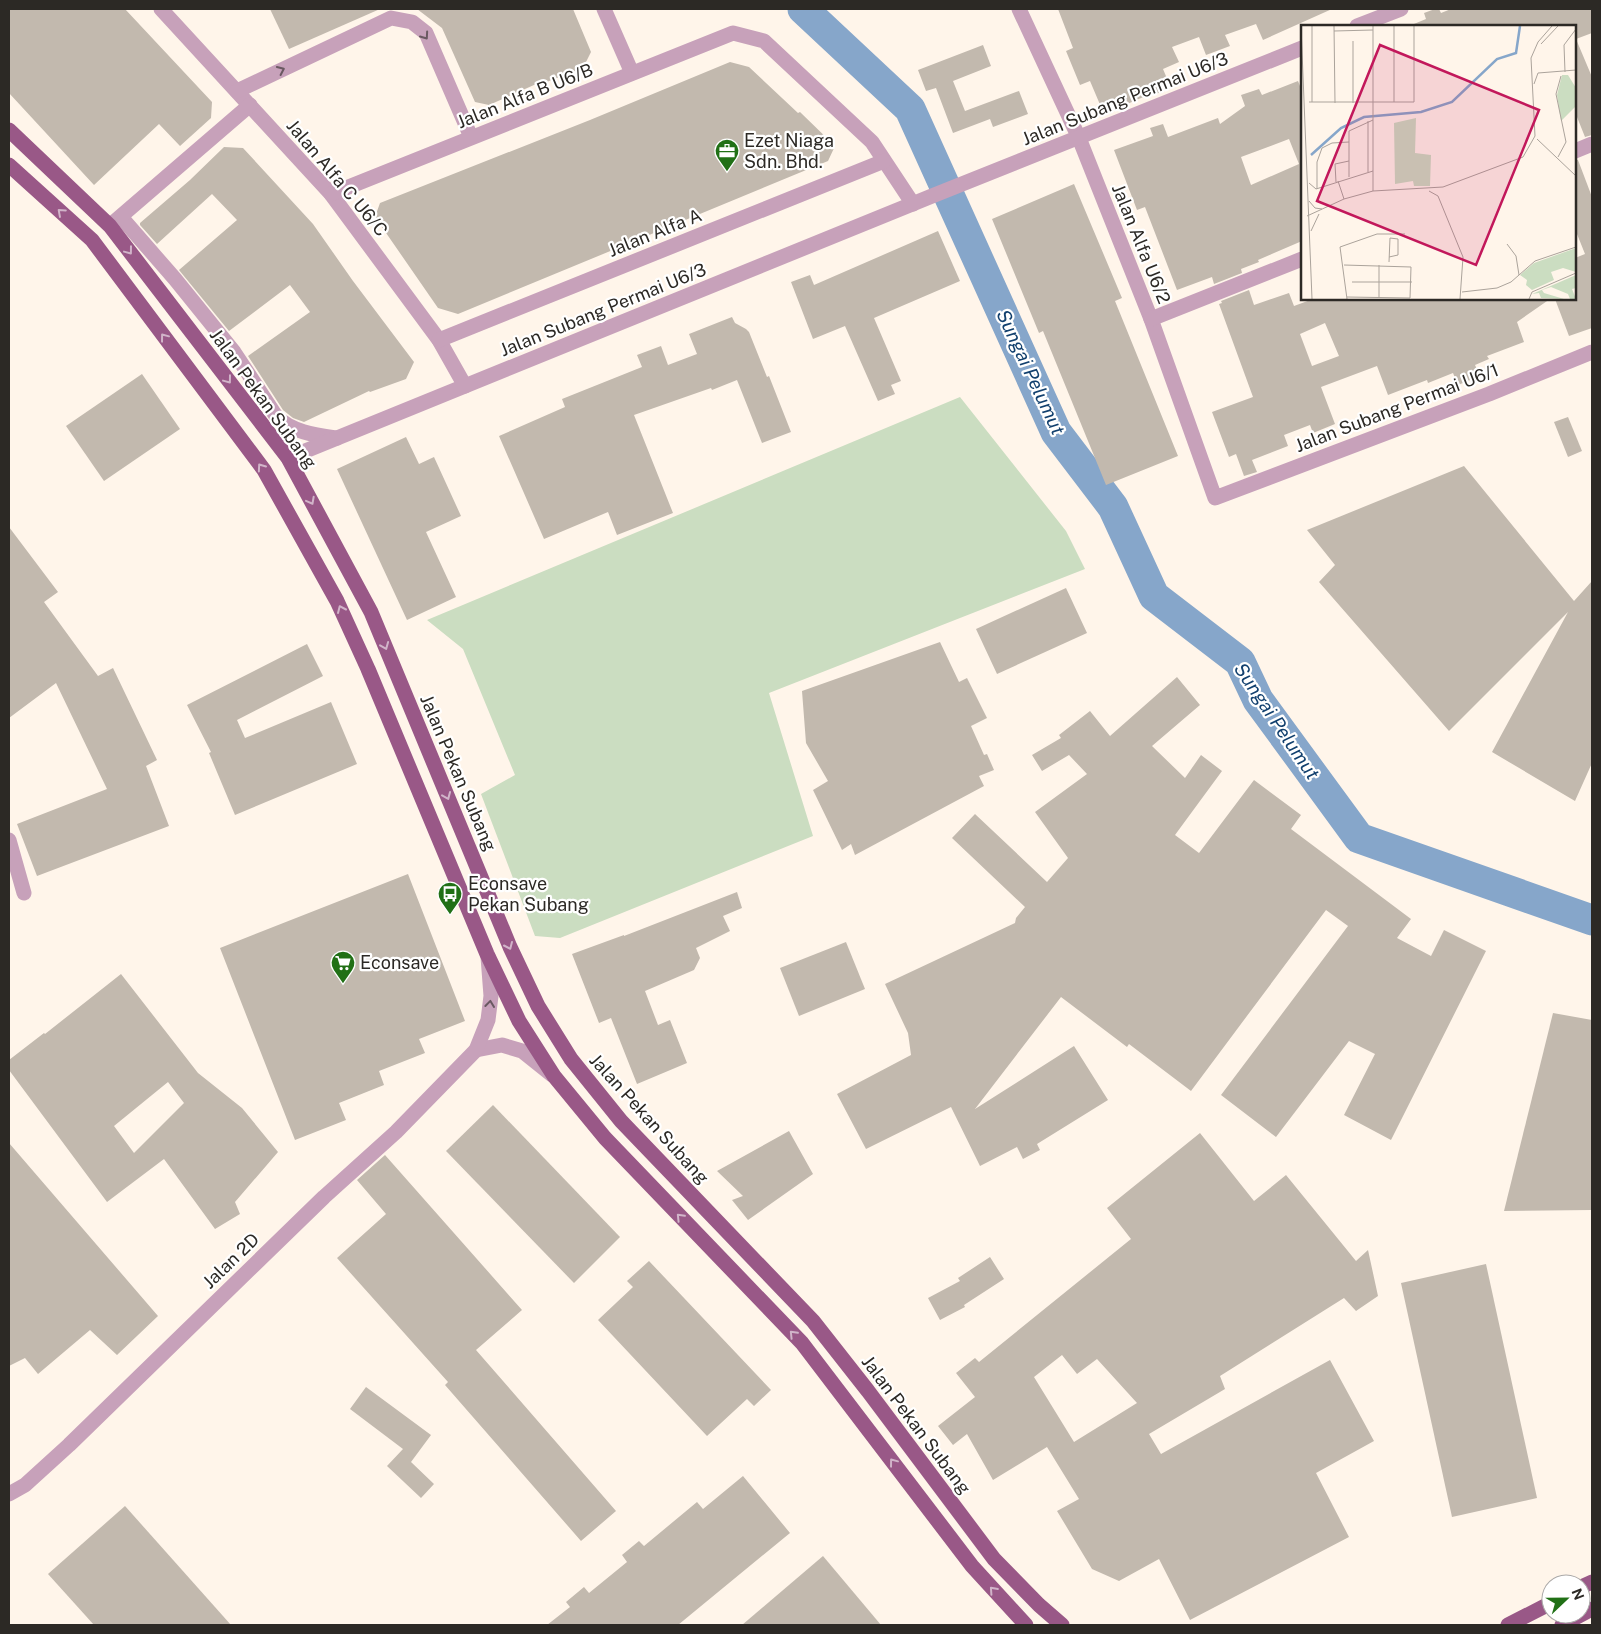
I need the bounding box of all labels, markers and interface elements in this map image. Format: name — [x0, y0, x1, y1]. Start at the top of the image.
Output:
inset map — [1301, 25, 1576, 300]
one-way arrow — [419, 30, 428, 40]
street label: Jalan Subang Permai U6/3 — [1019, 47, 1231, 150]
street label: Jalan Alfa B U6/B — [454, 59, 596, 132]
one-way arrow — [276, 66, 285, 76]
street label: Jalan Alfa C U6/C — [283, 115, 392, 240]
place label: Ezet Niaga Sdn. Bhd. — [744, 130, 834, 172]
office icon: Ezet Niaga Sdn. Bhd. — [714, 138, 740, 172]
street label: Jalan Alfa U6/2 — [1108, 181, 1175, 307]
street label: Jalan Alfa A — [605, 204, 705, 261]
one-way arrow — [58, 209, 67, 218]
one-way arrow — [124, 245, 132, 254]
street label: Jalan Subang Permai U6/3 — [497, 258, 709, 361]
water label: Sungai Pelumut — [992, 306, 1070, 438]
street label: Jalan Pekan Subang — [206, 325, 321, 473]
one-way arrow — [162, 334, 170, 343]
street label: Jalan Subang Permai U6/1 — [1292, 359, 1502, 456]
one-way arrow — [222, 374, 231, 384]
one-way arrow — [258, 463, 267, 473]
one-way arrow — [305, 496, 315, 505]
one-way arrow — [337, 605, 347, 614]
one-way arrow — [379, 641, 389, 650]
water label: Sungai Pelumut — [1230, 659, 1324, 783]
street label: Jalan Pekan Subang — [416, 691, 501, 854]
one-way arrow — [440, 791, 451, 800]
place label: Econsave Pekan Subang — [468, 873, 589, 915]
bus stop icon: Econsave Pekan Subang — [437, 881, 463, 915]
one-way arrow — [503, 941, 514, 950]
supermarket icon: Econsave — [330, 950, 356, 984]
place label: Econsave — [360, 952, 439, 973]
one-way arrow — [484, 1000, 495, 1008]
street label: Jalan Pekan Subang — [585, 1049, 713, 1188]
one-way arrow — [677, 1213, 686, 1222]
street label: Jalan 2D — [198, 1229, 263, 1293]
one-way arrow — [790, 1330, 799, 1339]
street label: Jalan Pekan Subang — [857, 1351, 975, 1498]
one-way arrow — [890, 1459, 898, 1468]
north arrow — [1541, 1574, 1591, 1624]
one-way arrow — [990, 1586, 999, 1595]
text: N — [1569, 1586, 1588, 1602]

